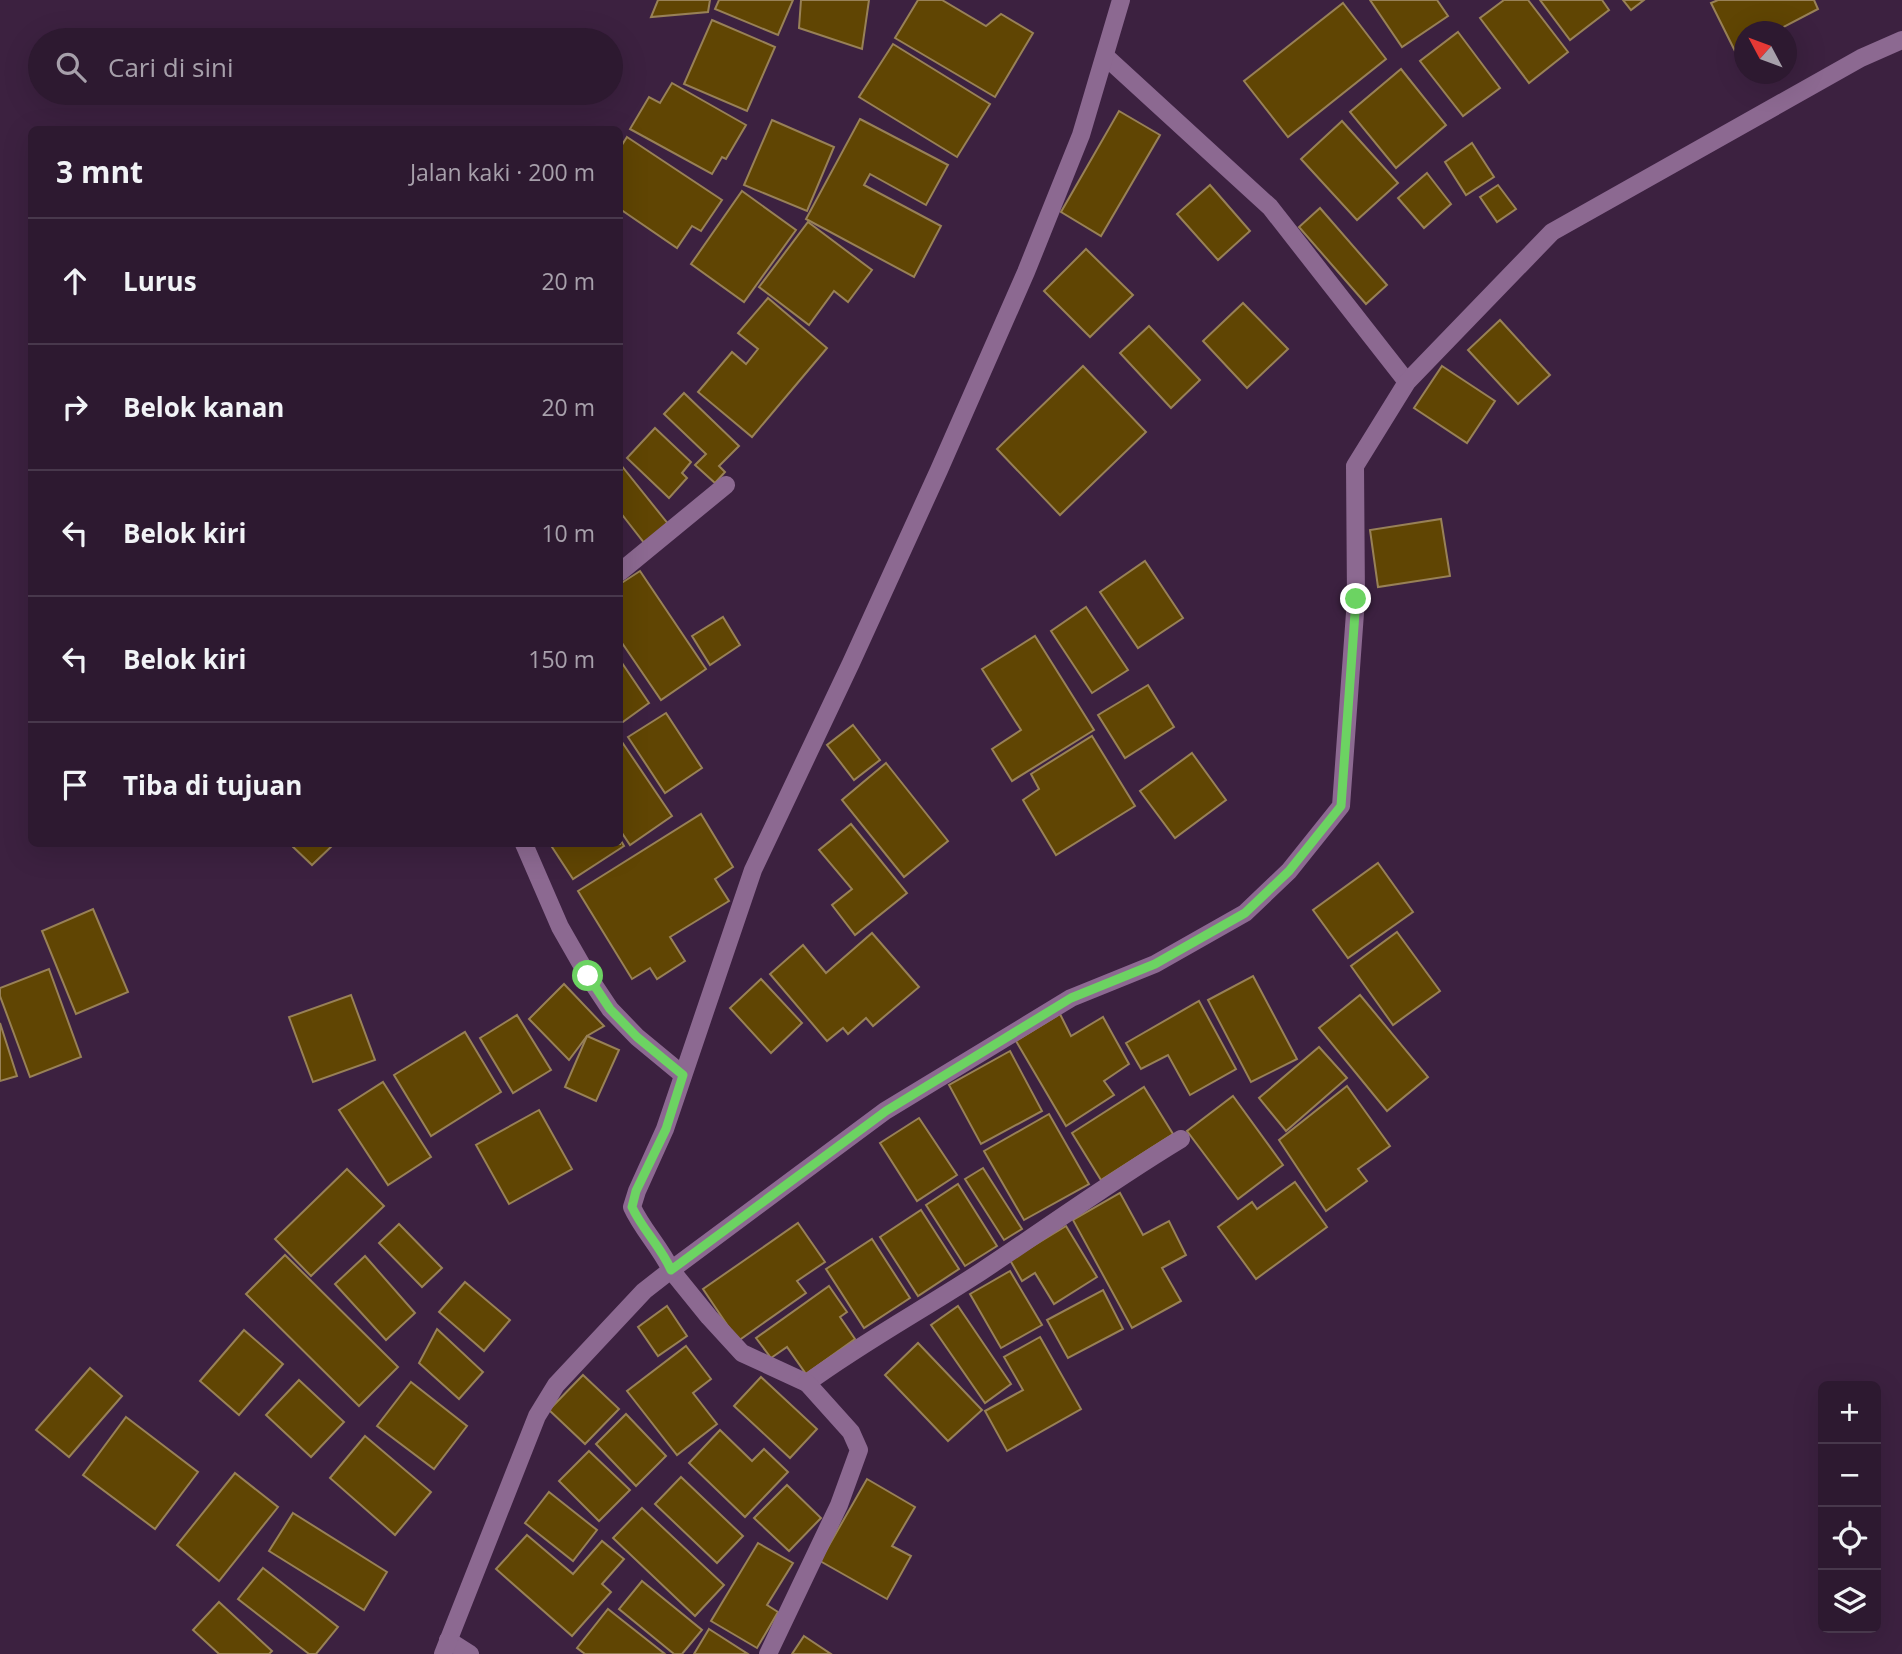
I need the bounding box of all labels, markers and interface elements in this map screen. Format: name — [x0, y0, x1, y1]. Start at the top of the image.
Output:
north arrow — [1734, 21, 1797, 84]
search box — [28, 28, 623, 105]
icon: search — [52, 48, 90, 86]
text: Cari di sini — [108, 49, 233, 85]
text: 3 mnt — [56, 151, 143, 192]
text: Jalan kaki · 200 m — [410, 156, 595, 188]
icon: ahead — [56, 262, 94, 300]
text: Lurus — [123, 263, 197, 299]
text: 20 m — [541, 265, 595, 297]
icon: right — [56, 388, 94, 426]
text: Belok kanan — [123, 389, 284, 425]
text: 20 m — [541, 391, 595, 423]
icon: left — [56, 514, 94, 552]
text: Belok kiri — [123, 515, 247, 551]
text: 10 m — [541, 517, 595, 549]
route end — [1340, 583, 1371, 614]
icon: left — [56, 640, 94, 678]
text: Belok kiri — [123, 641, 247, 677]
text: 150 m — [528, 643, 595, 675]
icon: arrive — [56, 766, 94, 804]
text: Tiba di tujuan — [123, 767, 302, 803]
route start — [572, 960, 603, 991]
map controls — [1818, 1381, 1881, 1633]
button: + — [1818, 1381, 1881, 1444]
button: − — [1818, 1444, 1881, 1507]
button: locate — [1818, 1507, 1881, 1570]
button: layers — [1818, 1570, 1881, 1633]

